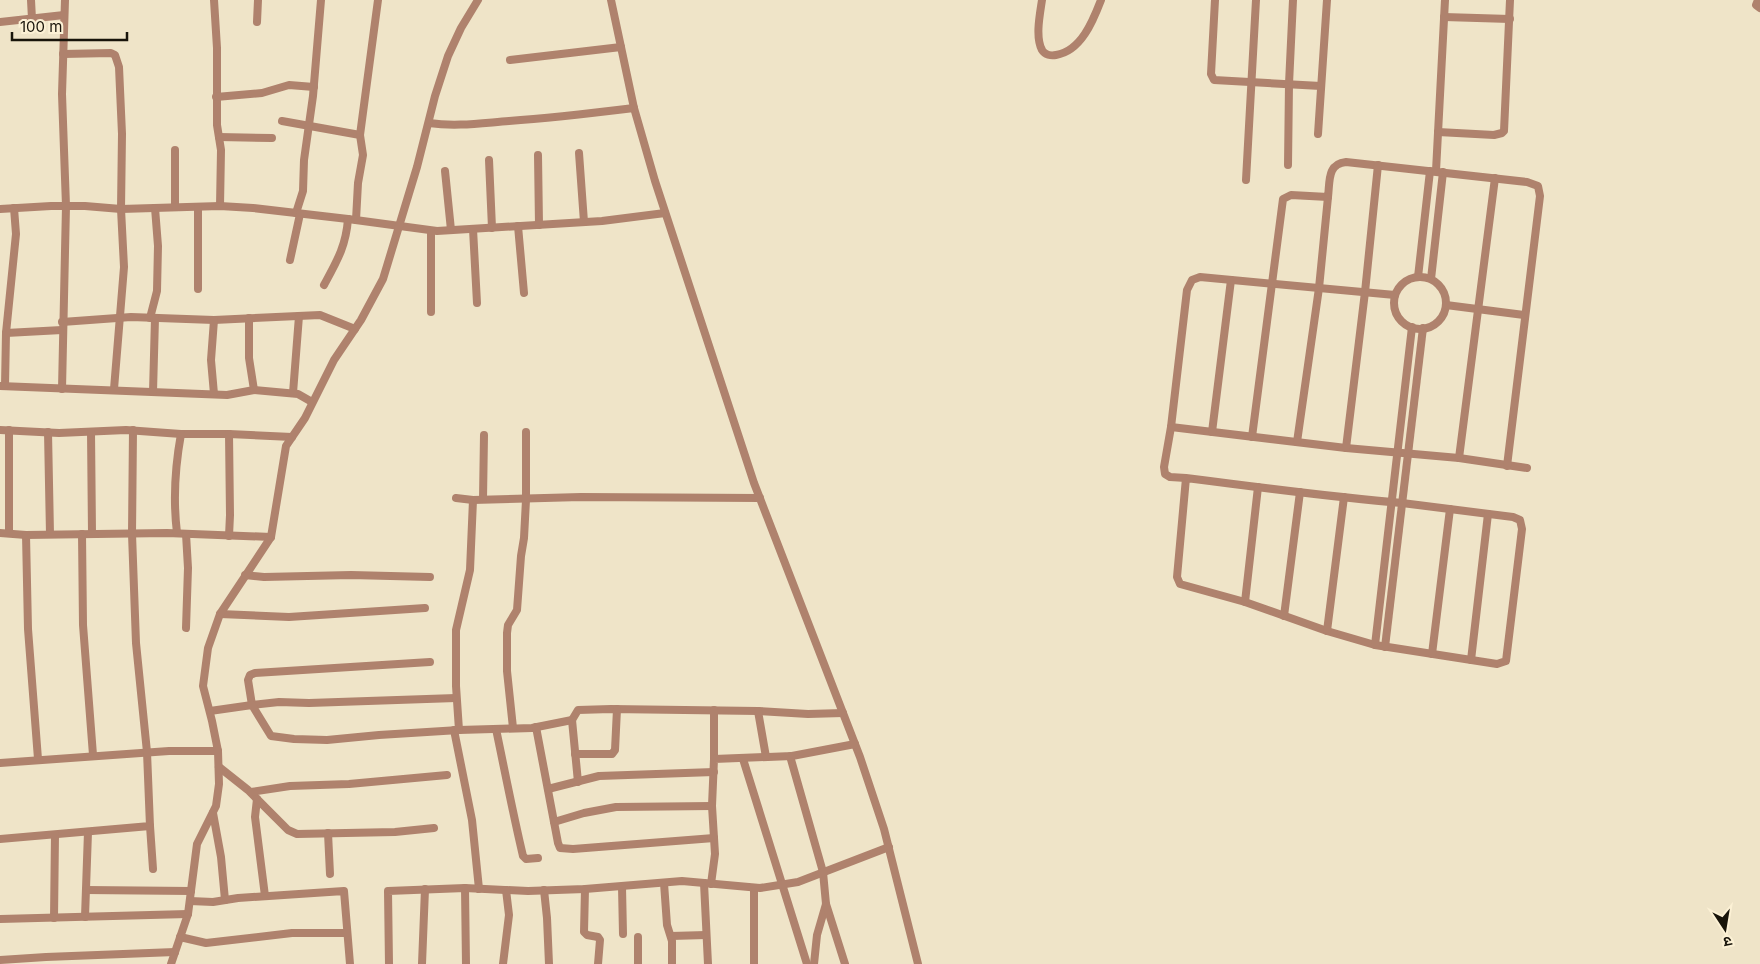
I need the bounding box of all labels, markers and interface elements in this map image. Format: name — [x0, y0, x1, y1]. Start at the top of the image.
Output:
scale bar — [12, 10, 128, 42]
text: 100 m — [20, 17, 62, 36]
north arrow — [1700, 904, 1750, 954]
text: उ — [1721, 933, 1734, 952]

